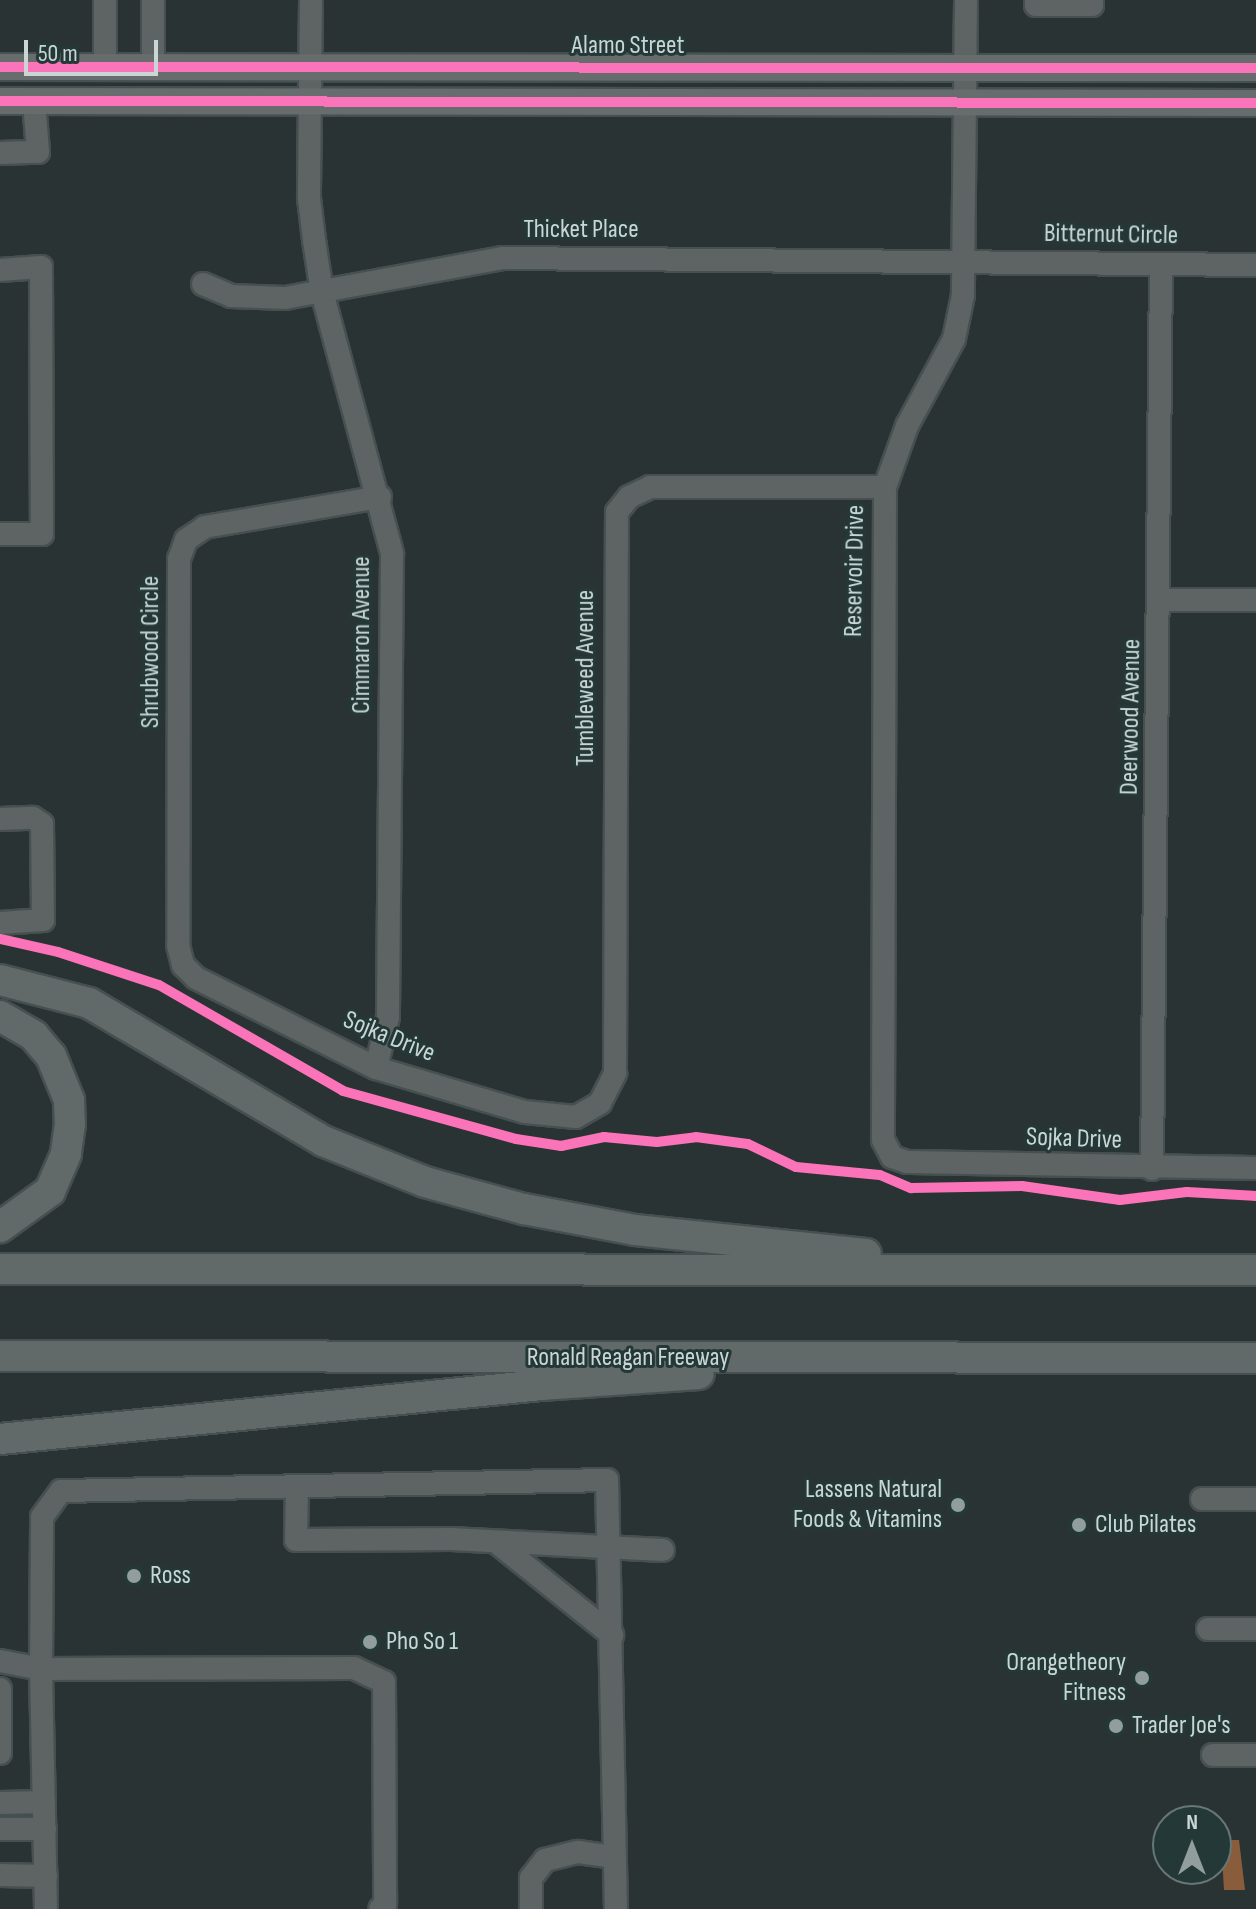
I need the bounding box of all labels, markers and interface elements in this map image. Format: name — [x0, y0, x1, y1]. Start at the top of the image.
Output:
scale bar — [28, 24, 162, 74]
street label: Alamo Street — [572, 30, 684, 62]
text: 50 m — [38, 39, 78, 68]
street label: Thicket Place — [523, 214, 639, 246]
street label: Bitternut Circle — [1044, 218, 1178, 252]
street label: Reservoir Drive — [838, 505, 872, 637]
street label: Cimmaron Avenue — [346, 556, 378, 714]
street label: Shrubwood Circle — [135, 576, 167, 728]
street label: Tumbleweed Avenue — [570, 590, 602, 766]
street label: Deerwood Avenue — [1114, 639, 1148, 795]
street label: Sojka Drive — [339, 1005, 439, 1069]
street label: Sojka Drive — [1025, 1122, 1123, 1156]
street label: Ronald Reagan Freeway — [527, 1342, 729, 1374]
place label: Lassens Natural Foods & Vitamins — [793, 1474, 942, 1536]
marker: Lassens Natural Foods & Vitamins — [949, 1496, 967, 1514]
place label: Club Pilates — [1095, 1509, 1196, 1541]
marker: Club Pilates — [1070, 1516, 1088, 1534]
place label: Ross — [150, 1560, 191, 1592]
marker: Ross — [125, 1567, 143, 1585]
place label: Pho So 1 — [386, 1626, 458, 1658]
marker: Pho So 1 — [361, 1633, 379, 1651]
place label: Orangetheory Fitness — [1006, 1647, 1126, 1708]
marker: Orangetheory Fitness — [1133, 1669, 1151, 1687]
place label: Trader Joe's — [1132, 1710, 1231, 1742]
marker: Trader Joe's — [1107, 1717, 1125, 1735]
north arrow — [1152, 1805, 1232, 1885]
text: N — [1186, 1809, 1198, 1836]

